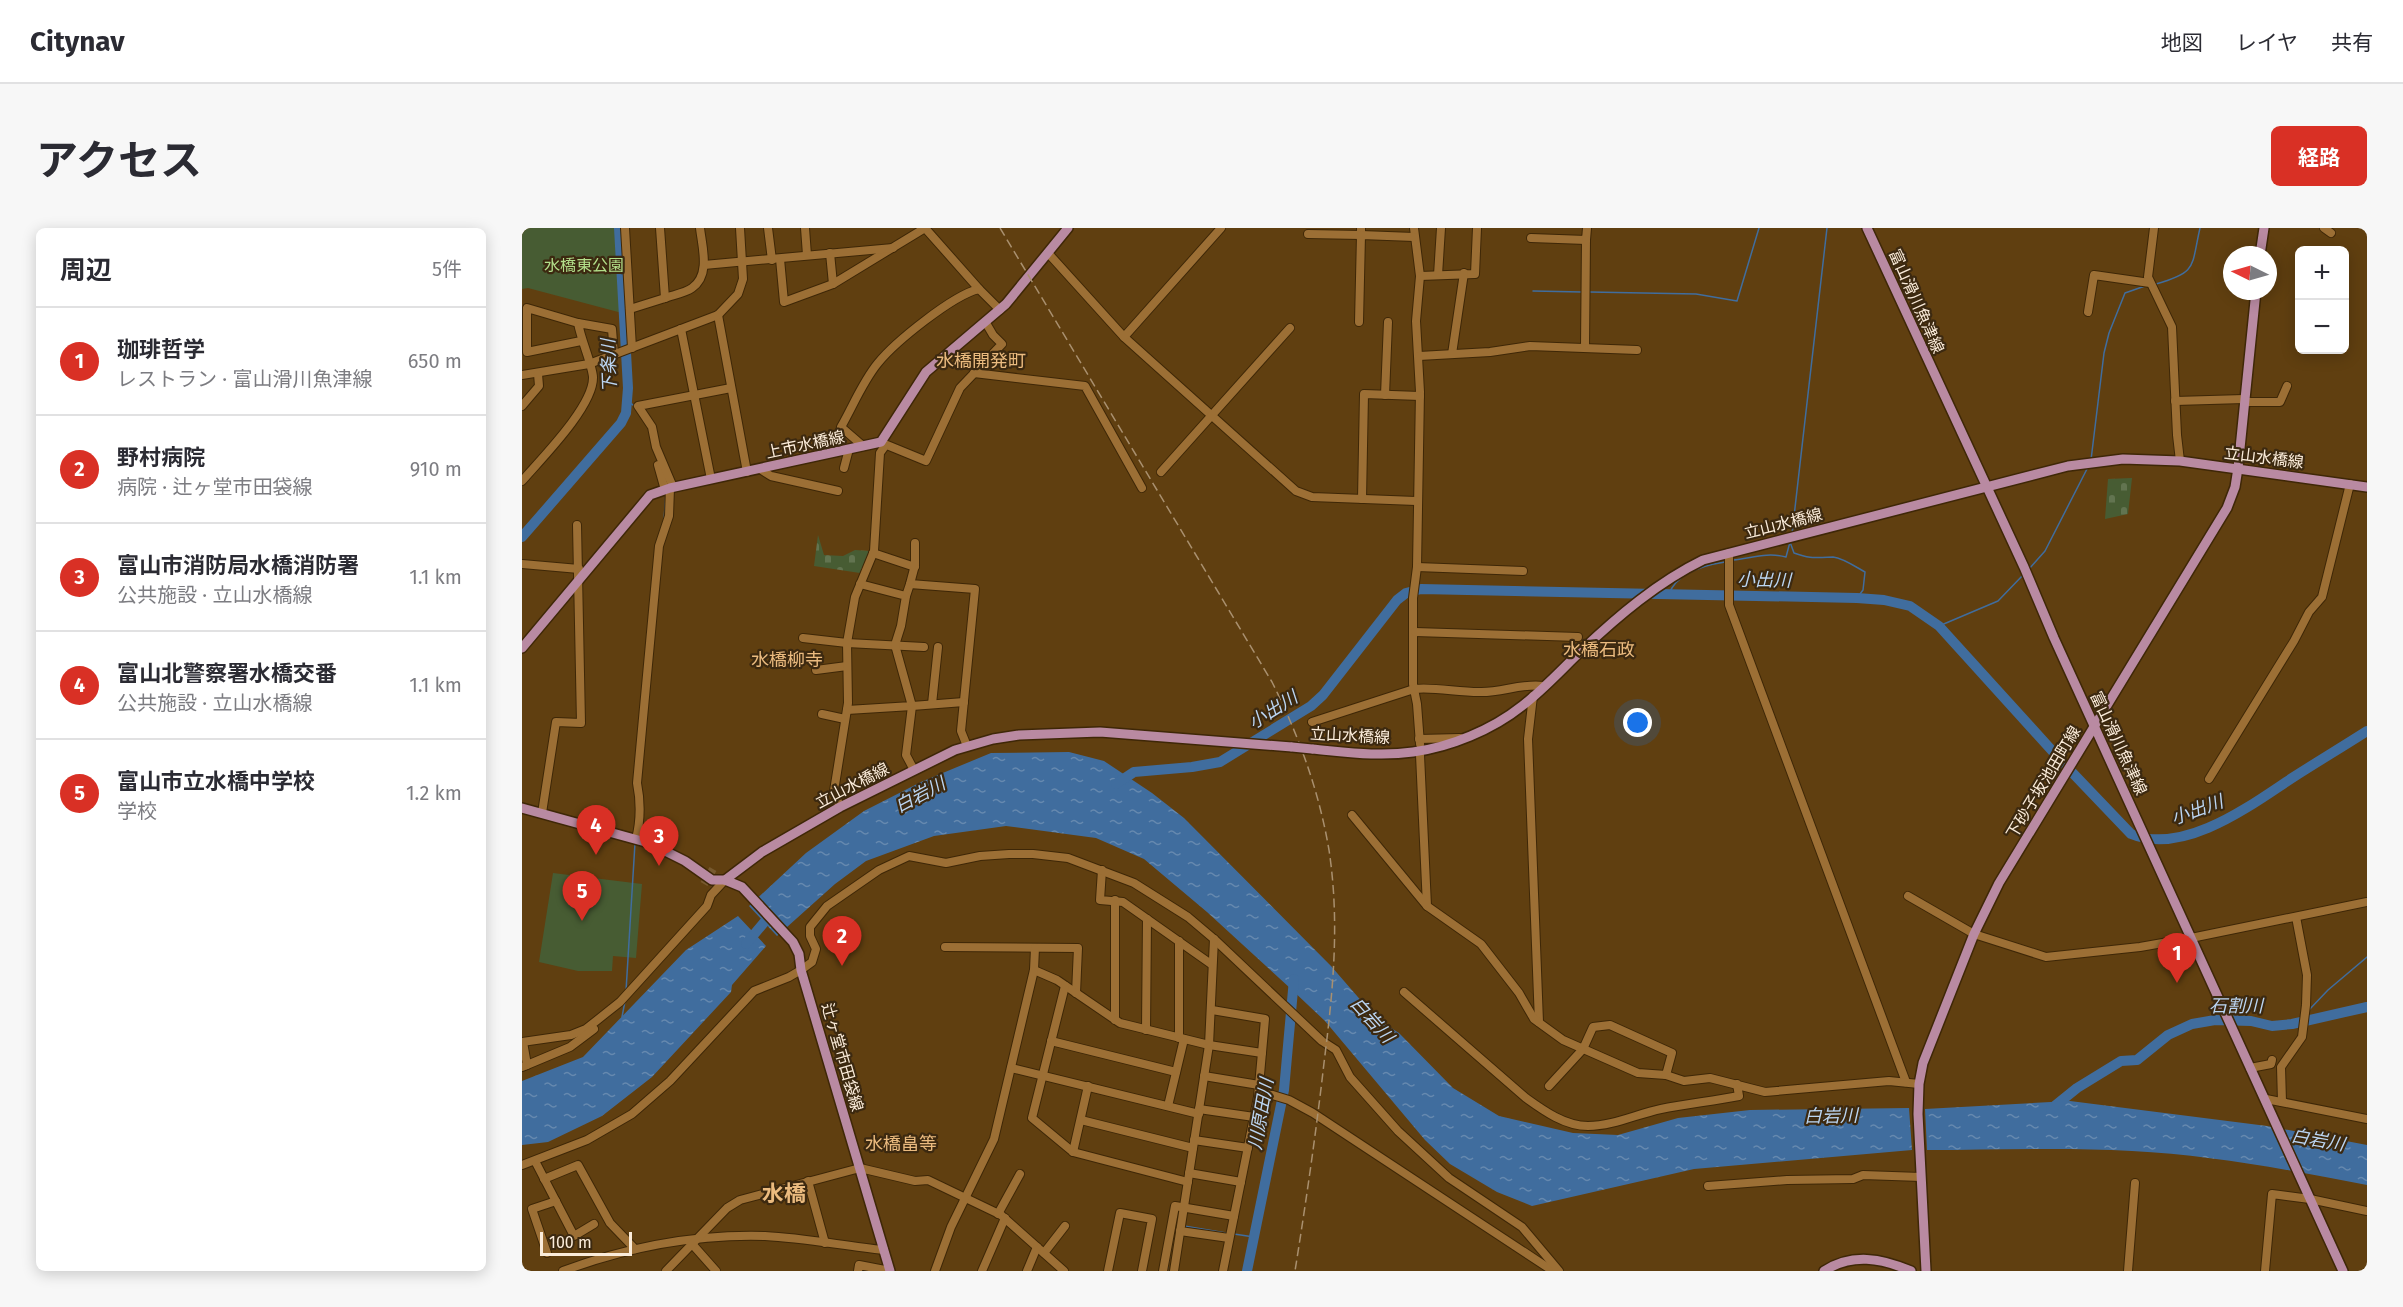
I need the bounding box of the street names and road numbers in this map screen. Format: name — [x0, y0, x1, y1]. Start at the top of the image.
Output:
street label: 富山滑川魚津線 — [1885, 246, 1948, 356]
street label: 上市水橋線 — [764, 427, 846, 462]
street label: 立山水橋線 — [2223, 443, 2305, 472]
street label: 立山水橋線 — [1742, 505, 1824, 542]
street label: 富山滑川魚津線 — [2086, 688, 2151, 798]
street label: 下砂子坂池田町線 — [2002, 722, 2085, 842]
street label: 立山水橋線 — [1310, 724, 1390, 747]
street label: 立山水橋線 — [812, 759, 892, 812]
street label: 辻ヶ堂市田袋線 — [818, 1001, 867, 1114]

